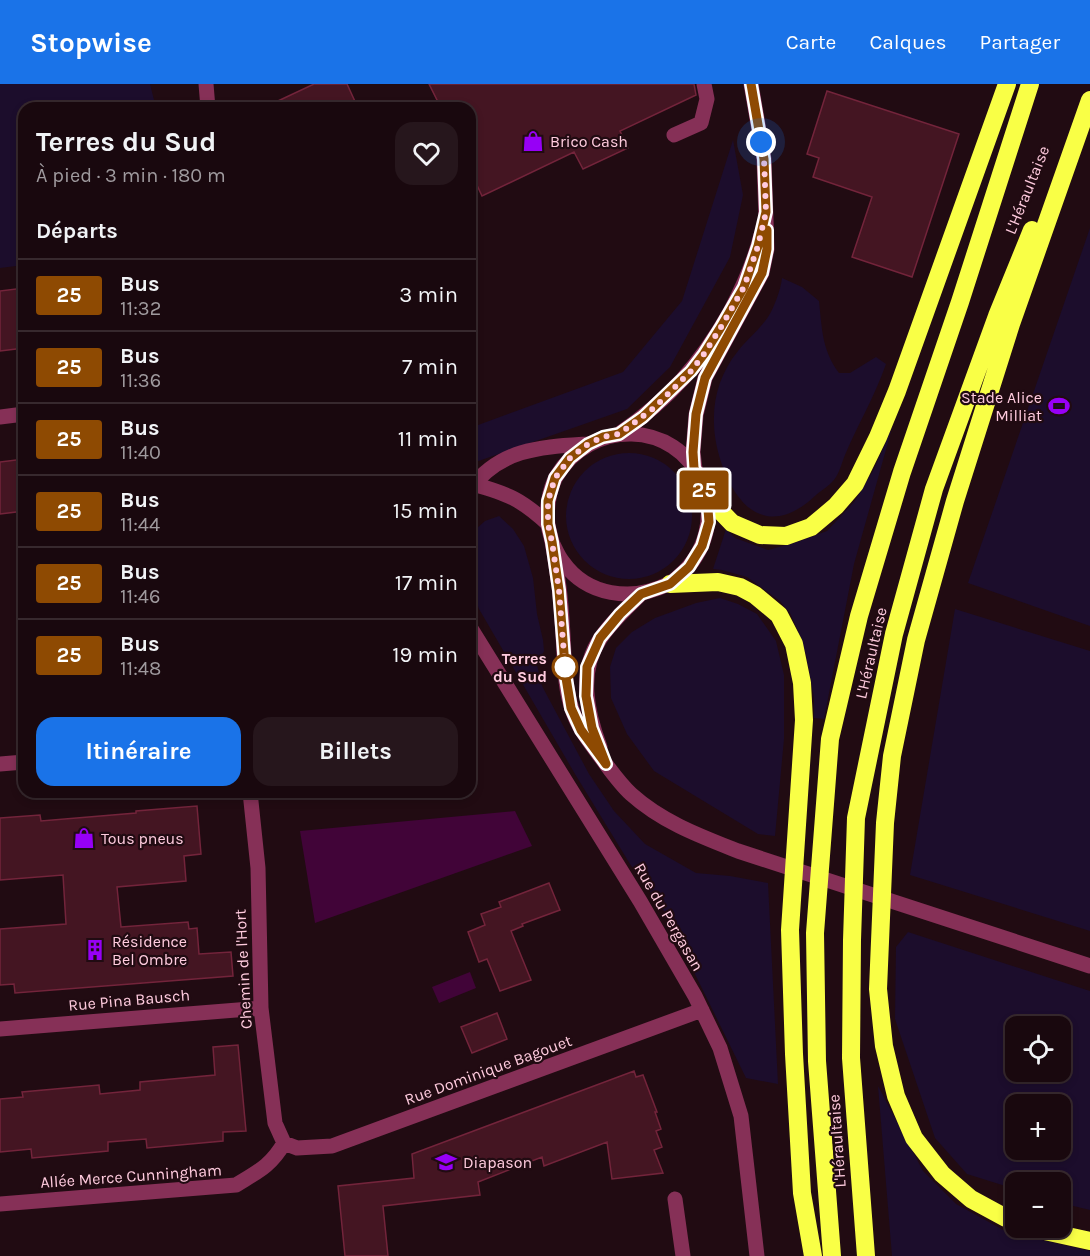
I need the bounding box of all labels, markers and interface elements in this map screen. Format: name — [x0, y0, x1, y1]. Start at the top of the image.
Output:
text: Stopwise — [30, 26, 152, 59]
text: Carte — [786, 30, 836, 54]
text: Calques — [869, 30, 947, 54]
text: Partager — [980, 30, 1060, 54]
button: heart — [395, 122, 458, 185]
text: Terres du Sud — [36, 125, 217, 158]
your location — [746, 127, 776, 157]
shop icon: Brico Cash — [521, 129, 545, 153]
place label: Brico Cash — [550, 132, 628, 151]
street label: L'Héraultaise — [1001, 143, 1053, 237]
text: À pied · 3 min · 180 m — [36, 164, 226, 187]
text: Départs — [36, 218, 118, 244]
text: Bus — [120, 271, 160, 297]
text: 3 min — [399, 282, 458, 308]
text: 25 — [57, 283, 81, 307]
text: 11:32 — [120, 297, 161, 320]
text: Bus — [120, 343, 160, 369]
text: 7 min — [402, 354, 458, 380]
text: 25 — [57, 355, 81, 379]
text: 11:36 — [120, 369, 161, 392]
place label: Stade Alice Milliat — [961, 388, 1042, 425]
sports icon: Stade Alice Milliat — [1047, 394, 1071, 418]
text: Bus — [120, 415, 160, 441]
text: 11 min — [398, 426, 458, 452]
text: 25 — [57, 427, 81, 451]
text: 11:40 — [120, 441, 161, 464]
line badge: 25 — [677, 470, 731, 510]
text: 25 — [692, 478, 716, 502]
text: Bus — [120, 487, 160, 513]
text: 15 min — [393, 498, 458, 524]
text: 25 — [57, 499, 81, 523]
text: 11:44 — [120, 513, 160, 536]
text: Bus — [120, 559, 160, 585]
text: 17 min — [395, 570, 458, 596]
text: 25 — [57, 571, 81, 595]
text: 11:46 — [120, 585, 160, 608]
street label: L'Héraultaise — [851, 605, 891, 701]
text: Bus — [120, 631, 160, 657]
text: 19 min — [392, 642, 458, 668]
text: 25 — [57, 643, 81, 667]
place label: Terres du Sud — [493, 649, 547, 686]
marker: Terres du Sud — [552, 654, 578, 680]
text: 11:48 — [120, 657, 161, 680]
button: Itinéraire — [36, 717, 241, 786]
button: Billets — [253, 717, 458, 786]
shop icon: Tous pneus — [72, 826, 96, 850]
place label: Tous pneus — [101, 829, 184, 848]
street label: Rue du Pergasan — [630, 860, 708, 974]
street label: Chemin de l'Hort — [230, 908, 256, 1030]
place label: Résidence Bel Ombre — [112, 932, 187, 969]
building icon: Résidence Bel Ombre — [83, 938, 107, 962]
street label: Rue Pina Bausch — [67, 985, 191, 1015]
map controls — [1005, 1016, 1071, 1238]
button: locate — [1005, 1016, 1071, 1082]
street label: Rue Dominique Bagouet — [402, 1031, 574, 1109]
street label: L'Héraultaise — [824, 1094, 850, 1188]
button: + — [1005, 1094, 1071, 1160]
school or university icon: Diapason — [434, 1150, 458, 1174]
place label: Diapason — [463, 1153, 532, 1172]
street label: Allée Merce Cunningham — [40, 1160, 222, 1192]
button: − — [1005, 1172, 1071, 1238]

